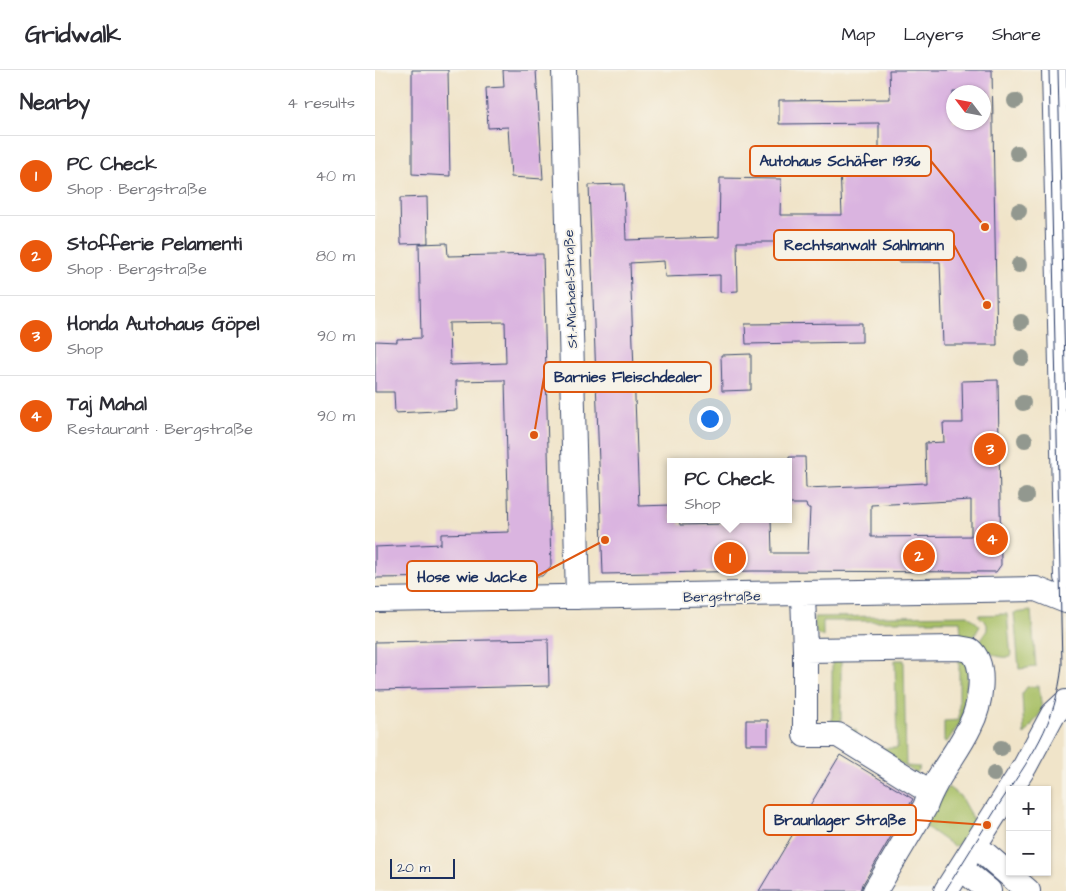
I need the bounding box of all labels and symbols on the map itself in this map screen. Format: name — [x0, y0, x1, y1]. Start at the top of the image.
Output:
north arrow — [946, 85, 991, 130]
callout: Autohaus Schäfer 1936 — [750, 146, 931, 176]
text: Autohaus Schäfer 1936 — [760, 151, 921, 172]
street label: St.-Michael-Straße — [559, 229, 583, 349]
callout: Rechtsanwalt Sahlmann — [774, 230, 954, 260]
text: Rechtsanwalt Sahlmann — [784, 235, 944, 256]
callout: Barnies Fleischdealer — [544, 362, 711, 392]
text: Barnies Fleischdealer — [554, 367, 703, 388]
your location — [697, 406, 723, 432]
pin: 3 — [974, 430, 1006, 468]
pin: 4 — [976, 520, 1008, 558]
pin: 2 — [903, 537, 935, 575]
pin: 1 — [714, 539, 746, 577]
callout: Hose wie Jacke — [407, 561, 537, 591]
text: Hose wie Jacke — [417, 567, 527, 588]
street label: Bergstraße — [683, 586, 761, 608]
callout: Braunlager Straße — [764, 805, 916, 835]
text: Braunlager Straße — [774, 810, 906, 833]
scale bar — [390, 856, 455, 879]

